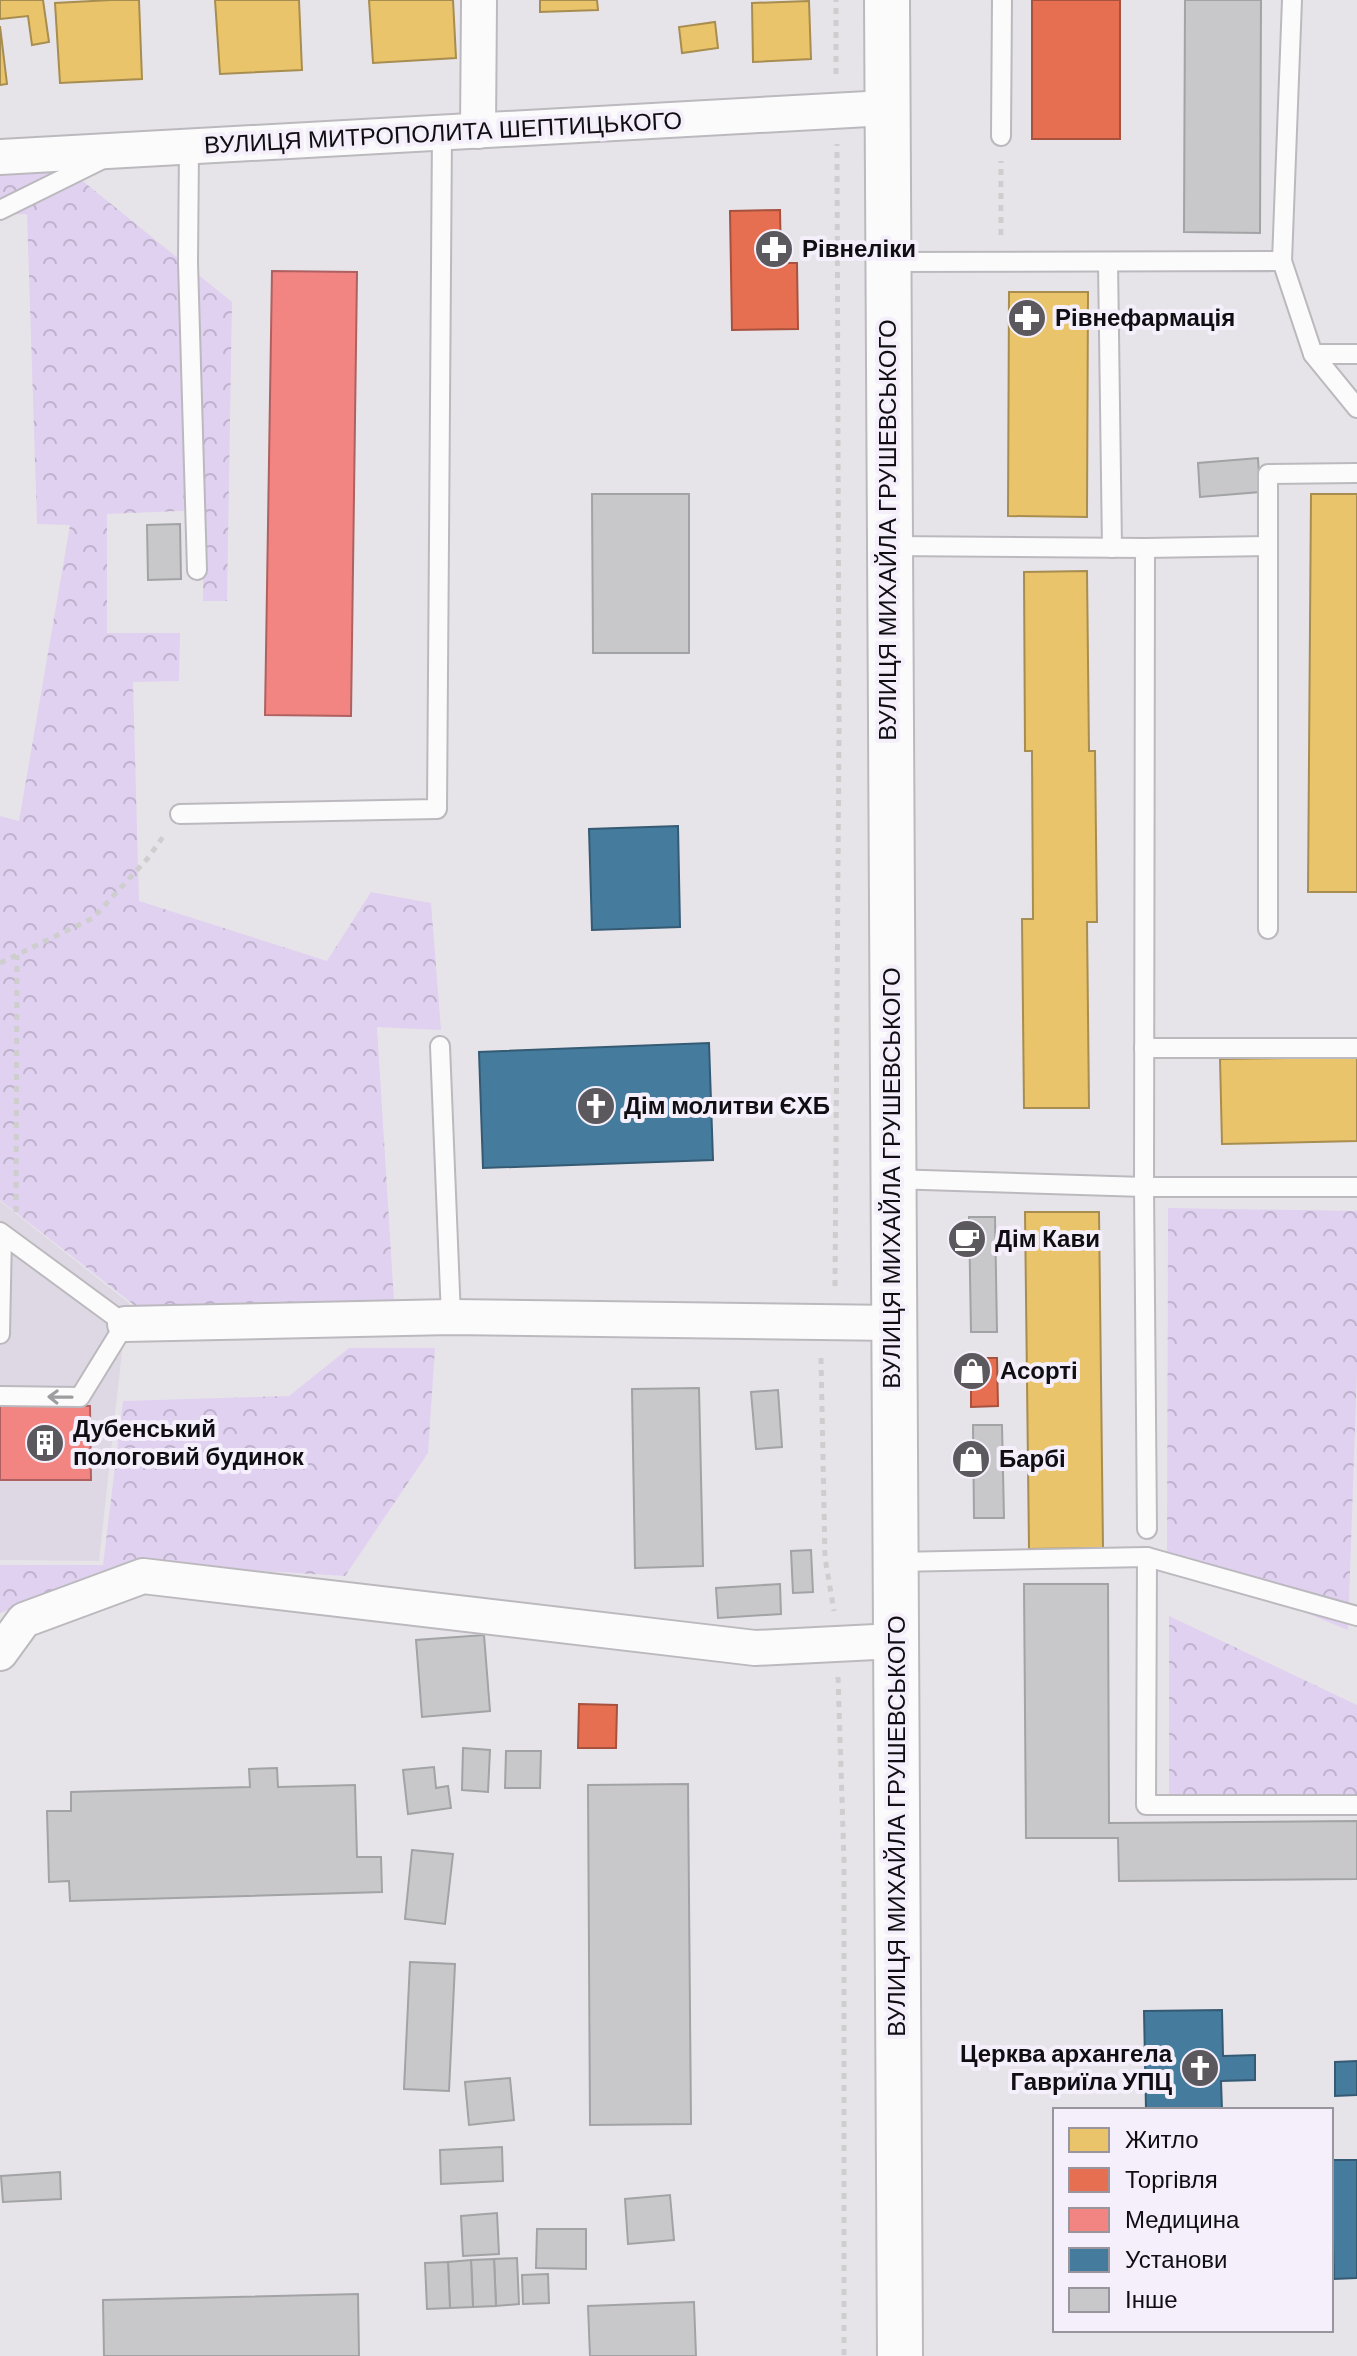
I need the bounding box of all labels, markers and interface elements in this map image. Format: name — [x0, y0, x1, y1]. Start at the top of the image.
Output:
street label: ВУЛИЦЯ МИТРОПОЛИТА ШЕПТИЦЬКОГО — [203, 105, 683, 160]
pharmacy icon: Рівнеліки — [753, 228, 795, 270]
place label: Рівнеліки — [802, 233, 916, 264]
pharmacy icon: Рівнефармація — [1006, 297, 1048, 339]
place label: Рівнефармація — [1055, 302, 1235, 333]
street label: ВУЛИЦЯ МИХАЙЛА ГРУШЕВСЬКОГО — [872, 319, 903, 741]
street label: ВУЛИЦЯ МИХАЙЛА ГРУШЕВСЬКОГО — [876, 967, 907, 1389]
church icon: Дім молитви ЄХБ — [575, 1085, 617, 1127]
place label: Дім молитви ЄХБ — [624, 1090, 830, 1121]
cafe icon: Дім Кави — [946, 1218, 988, 1260]
place label: Дім Кави — [995, 1223, 1100, 1254]
shop icon: Асорті — [951, 1350, 993, 1392]
place label: Асорті — [1000, 1355, 1078, 1386]
one-way arrow — [47, 1389, 74, 1405]
place label: Дубенський пологовий будинок — [73, 1413, 305, 1472]
building icon: Дубенський пологовий будинок — [24, 1422, 66, 1464]
shop icon: Барбі — [950, 1438, 992, 1480]
place label: Барбі — [999, 1443, 1066, 1474]
street label: ВУЛИЦЯ МИХАЙЛА ГРУШЕВСЬКОГО — [881, 1615, 912, 2037]
place label: Церква архангела Гавриїла УПЦ — [960, 2038, 1173, 2097]
church icon: Церква архангела Гавриїла УПЦ — [1179, 2047, 1221, 2089]
legend — [1053, 2108, 1333, 2332]
text: Житло — [1125, 2124, 1199, 2155]
text: Торгівля — [1125, 2164, 1218, 2195]
text: Медицина — [1125, 2204, 1240, 2235]
text: Установи — [1125, 2244, 1227, 2275]
text: Інше — [1125, 2284, 1178, 2315]

